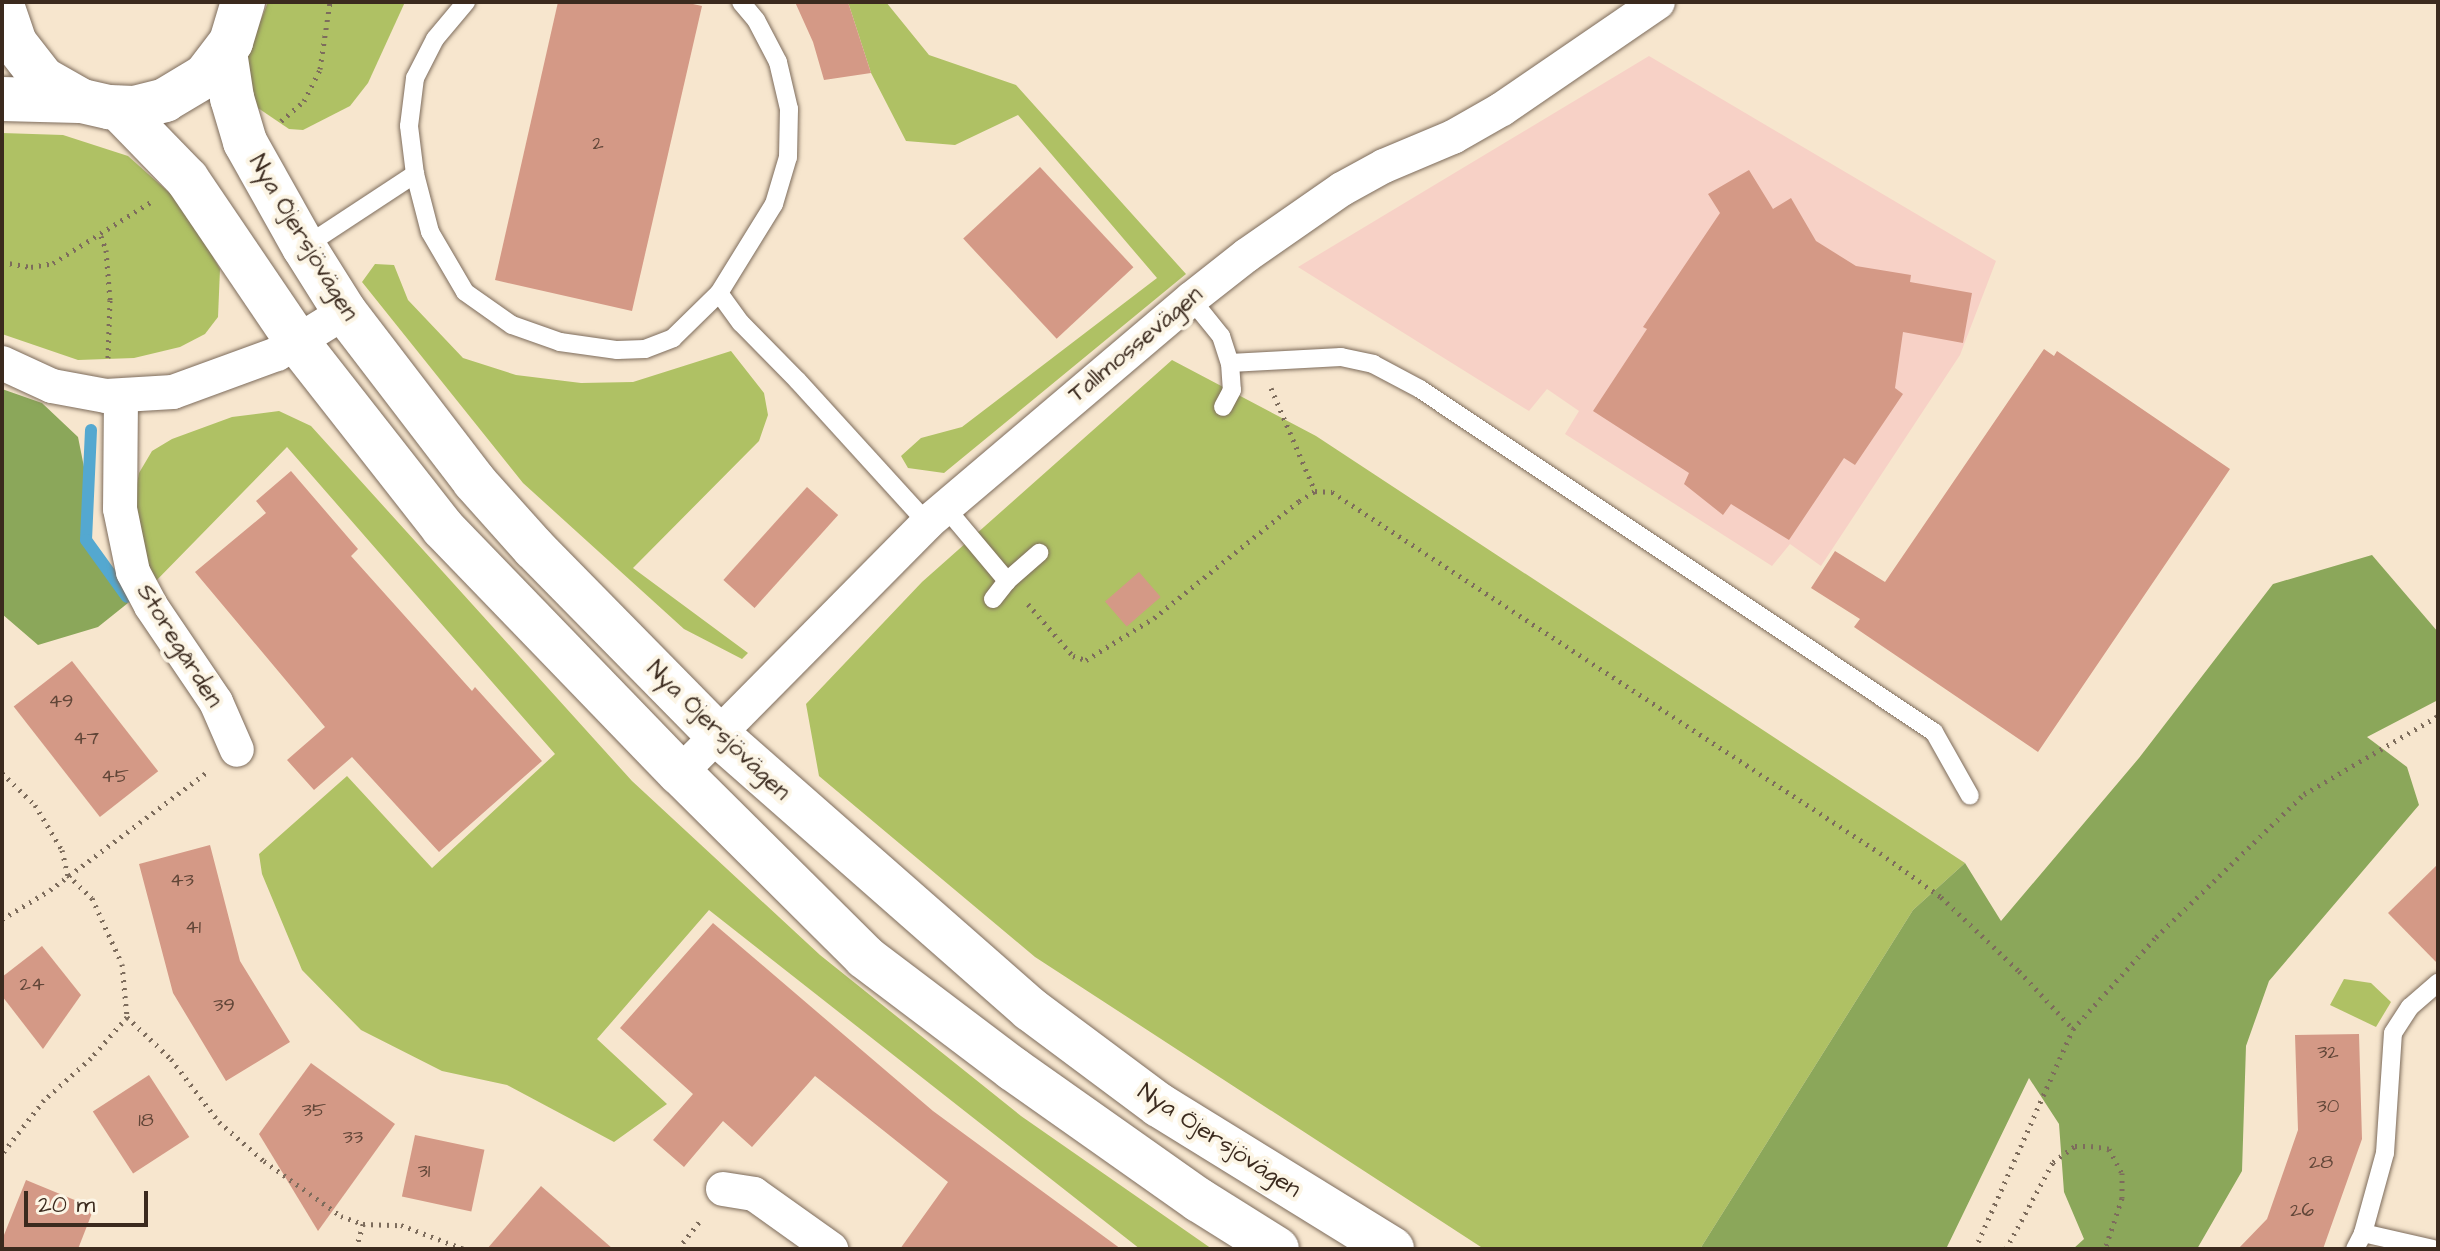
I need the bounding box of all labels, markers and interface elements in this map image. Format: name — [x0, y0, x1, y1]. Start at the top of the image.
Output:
house number: 2 — [592, 131, 604, 155]
street label: Nya Öjersjövägen — [242, 150, 364, 326]
street label: Tallmossevägen — [1063, 281, 1209, 409]
street label: Storegården — [130, 579, 228, 713]
street label: Nya Öjersjövägen — [640, 655, 796, 807]
house number: 49 — [48, 689, 74, 713]
house number: 47 — [73, 726, 99, 750]
house number: 45 — [101, 764, 129, 788]
house number: 43 — [170, 868, 194, 892]
house number: 41 — [185, 915, 201, 939]
house number: 24 — [19, 972, 45, 996]
house number: 39 — [213, 993, 235, 1017]
house number: 32 — [2317, 1040, 2339, 1064]
street label: Nya Öjersjövägen — [1132, 1078, 1306, 1204]
house number: 30 — [2317, 1094, 2339, 1118]
house number: 35 — [302, 1098, 326, 1122]
house number: 18 — [138, 1108, 154, 1132]
house number: 33 — [343, 1125, 363, 1149]
house number: 28 — [2309, 1150, 2333, 1174]
house number: 31 — [418, 1159, 430, 1183]
scale bar — [28, 1175, 152, 1225]
text: 20 m — [38, 1188, 95, 1222]
house number: 26 — [2290, 1198, 2314, 1222]

